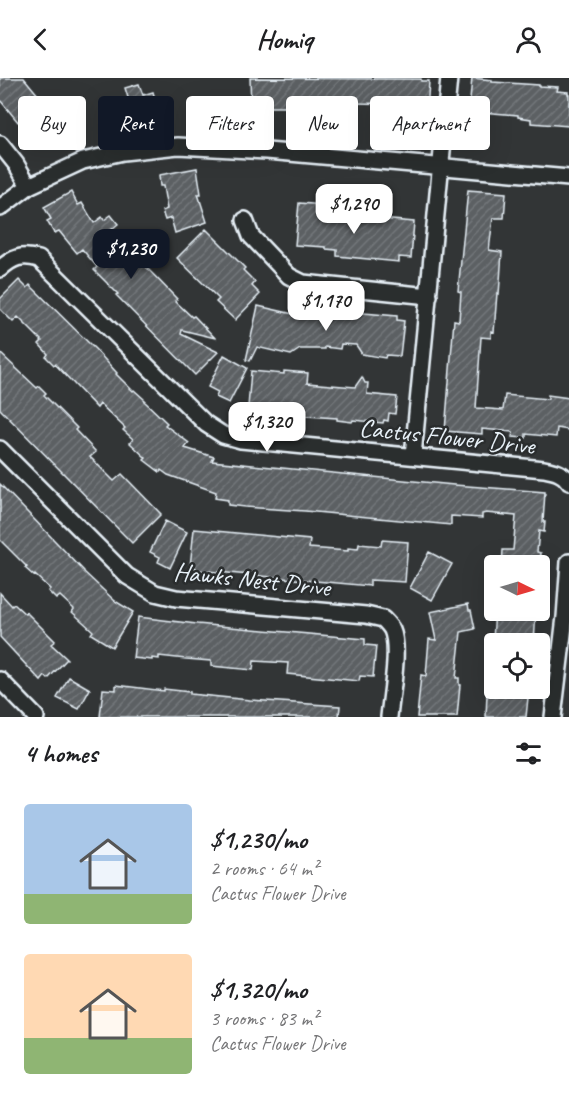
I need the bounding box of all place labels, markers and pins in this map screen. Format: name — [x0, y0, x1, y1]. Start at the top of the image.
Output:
pin: $1,290 — [305, 184, 403, 235]
pin: $1,230 — [82, 229, 180, 280]
pin: $1,170 — [277, 281, 375, 332]
pin: $1,320 — [218, 402, 316, 453]

